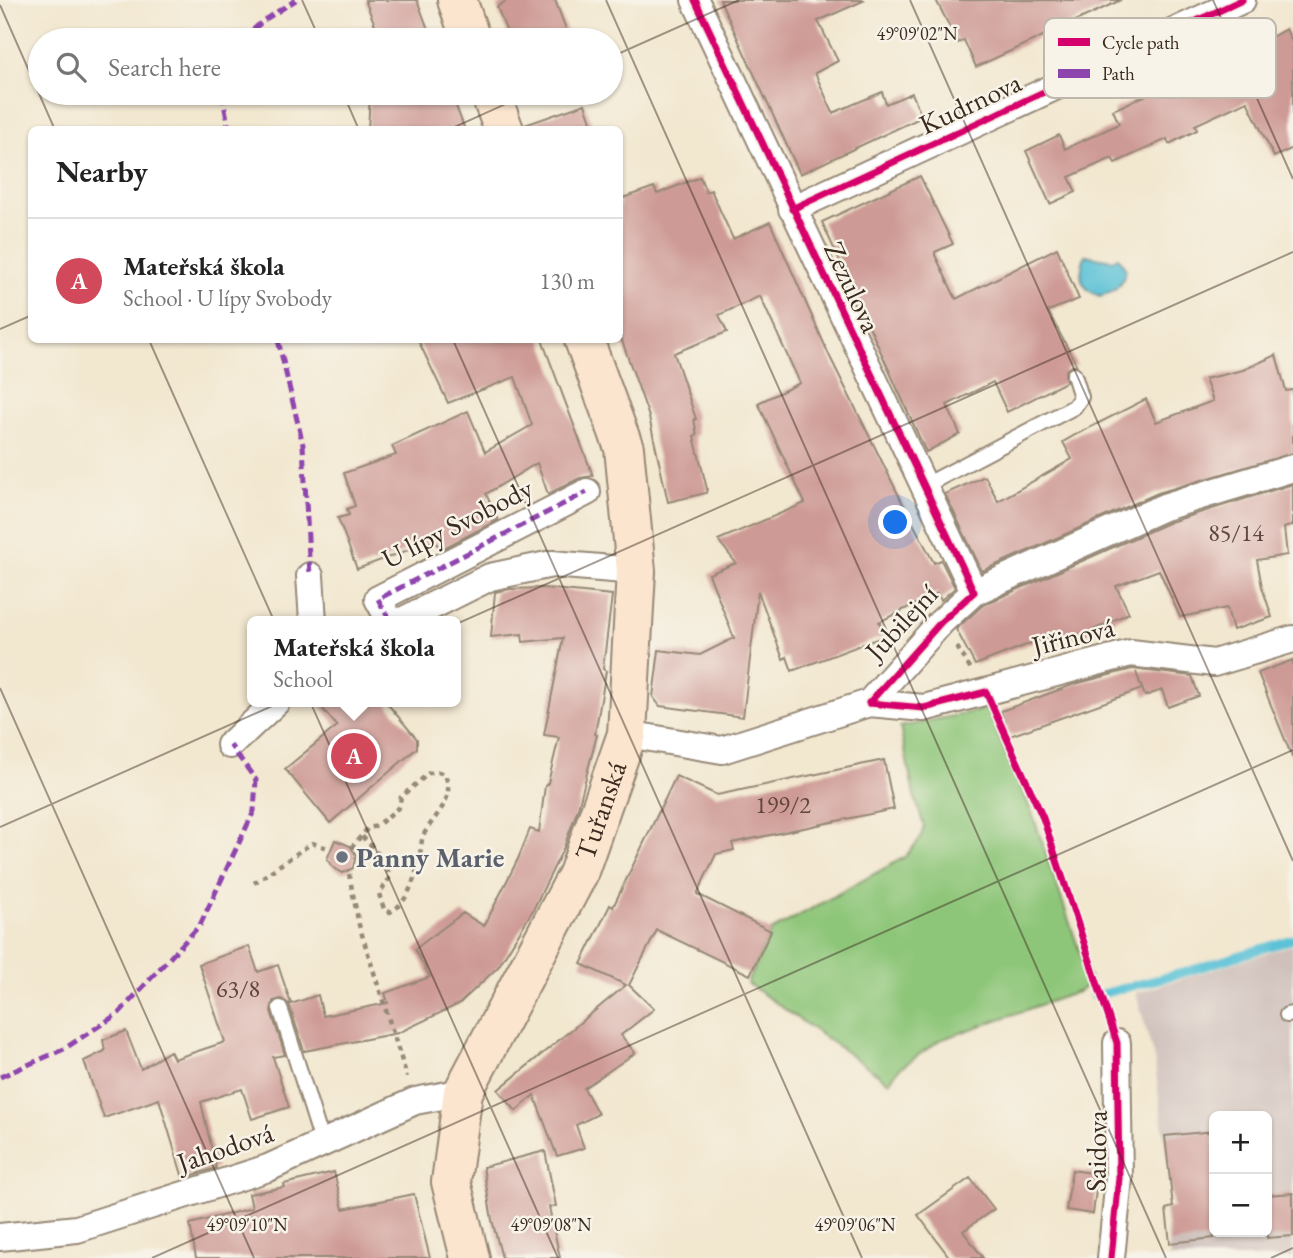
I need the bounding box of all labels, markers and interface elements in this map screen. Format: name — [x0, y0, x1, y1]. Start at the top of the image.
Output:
legend — [1044, 18, 1276, 98]
text: 49°09'02"N — [877, 22, 958, 45]
search box — [28, 28, 623, 105]
text: Cycle path — [1102, 30, 1180, 55]
icon: search — [52, 48, 90, 86]
text: Search here — [108, 50, 221, 84]
text: Path — [1102, 61, 1135, 86]
street label: Kudrnova — [913, 63, 1028, 142]
text: Nearby — [56, 152, 148, 191]
street label: Zezulova — [816, 236, 890, 339]
text: Mateřská škola — [123, 249, 285, 283]
text: A — [71, 266, 87, 296]
text: 130 m — [539, 266, 595, 296]
text: School · U lípy Svobody — [123, 283, 332, 313]
street label: U lípy Svobody — [375, 469, 539, 576]
your location — [878, 505, 912, 539]
house number: 85/14 — [1208, 517, 1264, 548]
street label: Jubilejní — [855, 576, 945, 669]
street label: Jiřinová — [1026, 608, 1119, 664]
popup — [247, 616, 461, 707]
text: Mateřská škola — [273, 630, 435, 664]
text: School — [273, 664, 333, 694]
pin: A — [331, 730, 377, 782]
street label: Tuřanská — [566, 755, 634, 865]
house number: 199/2 — [755, 789, 811, 820]
place label: Panny Marie — [356, 839, 504, 875]
marker: Panny Marie — [334, 849, 350, 865]
house number: 63/8 — [216, 973, 260, 1004]
street label: Saidova — [1077, 1109, 1115, 1192]
map controls — [1209, 1111, 1272, 1237]
button: + — [1209, 1111, 1272, 1174]
street label: Jahodová — [170, 1114, 279, 1181]
button: − — [1209, 1174, 1272, 1237]
text: 49°09'10"N — [207, 1213, 288, 1236]
text: 49°09'08"N — [511, 1213, 592, 1236]
text: 49°09'06"N — [815, 1213, 896, 1236]

